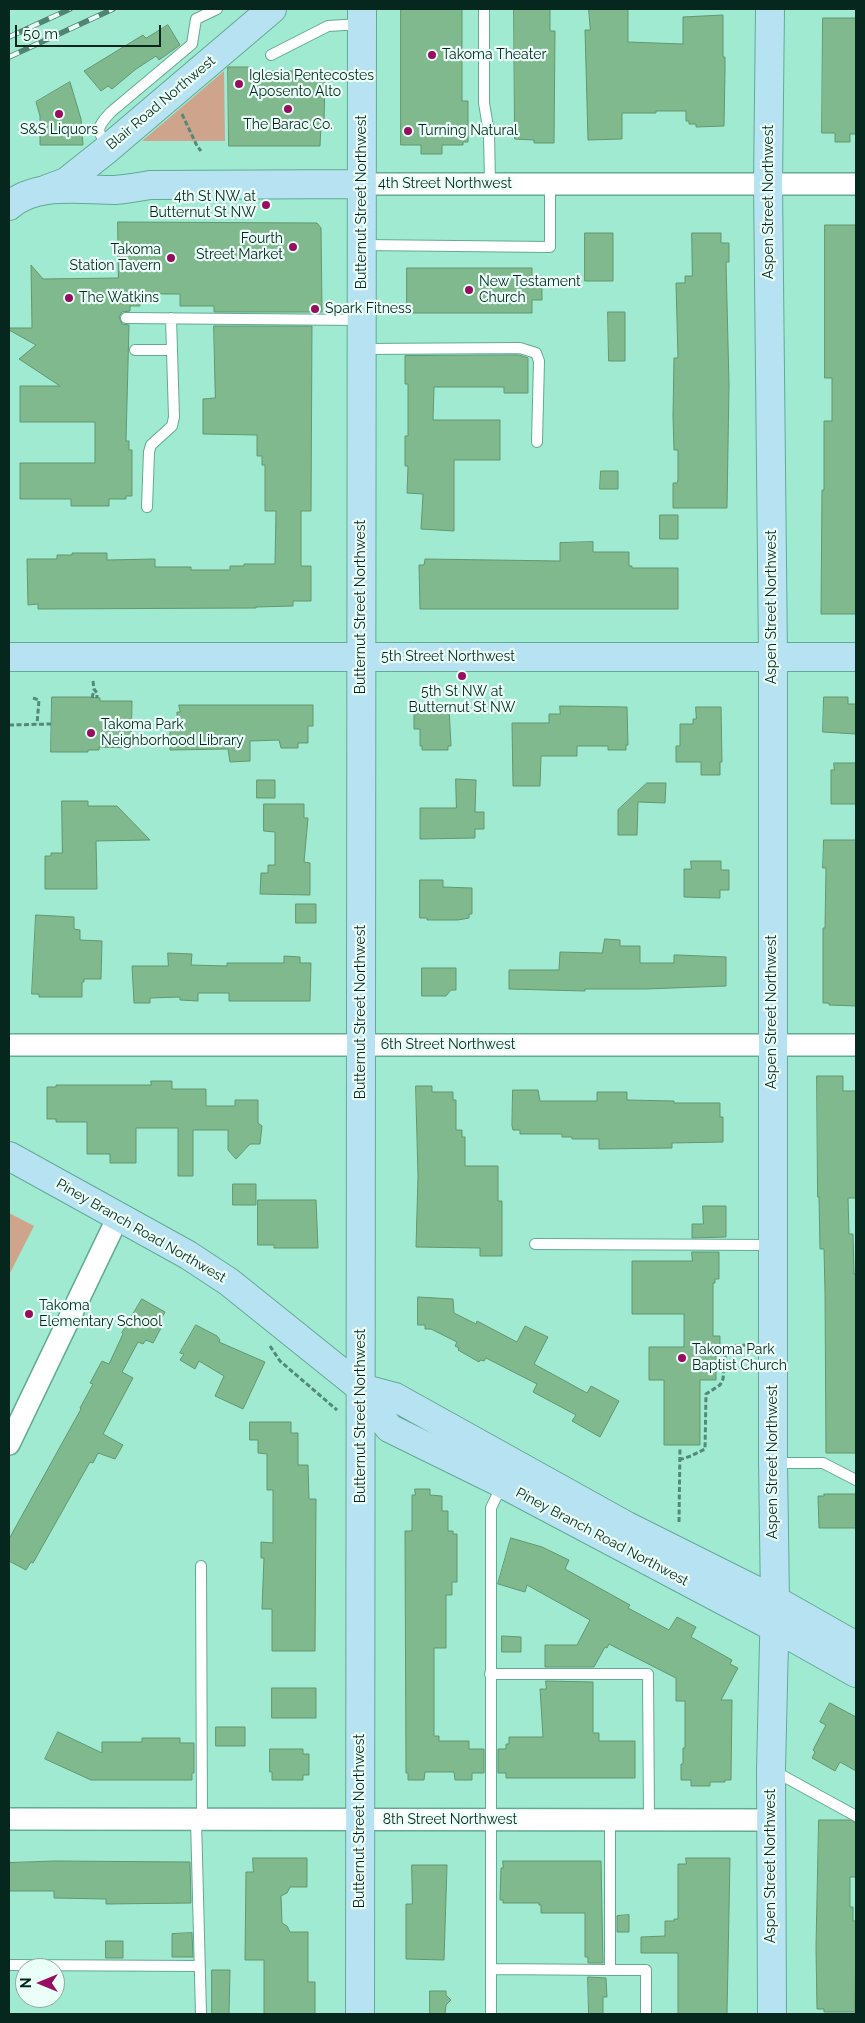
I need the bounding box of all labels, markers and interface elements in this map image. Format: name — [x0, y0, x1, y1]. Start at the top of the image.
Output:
scale bar — [18, 15, 164, 47]
text: 50 m — [23, 25, 58, 43]
place label: Takoma Theater — [442, 47, 546, 63]
marker: Takoma Theater — [426, 49, 438, 61]
street label: Blair Road Northwest — [103, 53, 219, 153]
place label: Iglesia Pentecostes Aposento Alto — [249, 68, 374, 100]
marker: Iglesia Pentecostes Aposento Alto — [233, 78, 245, 90]
marker: The Barac Co. — [282, 103, 294, 115]
marker: S&S Liquors — [53, 108, 65, 120]
street label: Butternut Street Northwest — [354, 115, 370, 289]
place label: The Barac Co. — [243, 117, 333, 133]
place label: S&S Liquors — [20, 122, 98, 138]
place label: Turning Natural — [418, 123, 518, 139]
marker: Turning Natural — [402, 125, 414, 137]
street label: Aspen Street Northwest — [761, 125, 777, 279]
street label: 4th Street Northwest — [378, 176, 512, 192]
place label: 4th St NW at Butternut St NW — [149, 189, 256, 222]
marker: 4th St NW at Butternut St NW — [260, 199, 272, 211]
place label: Fourth Street Market — [196, 231, 283, 264]
marker: Fourth Street Market — [287, 241, 299, 253]
place label: Takoma Station Tavern — [70, 242, 161, 274]
marker: Takoma Station Tavern — [165, 252, 177, 264]
place label: New Testament Church — [479, 274, 581, 306]
marker: New Testament Church — [463, 284, 475, 296]
place label: The Watkins — [79, 290, 159, 306]
marker: The Watkins — [63, 292, 75, 304]
place label: Spark Fitness — [325, 301, 412, 317]
marker: Spark Fitness — [309, 303, 321, 315]
street label: Butternut Street Northwest — [353, 520, 369, 694]
street label: Aspen Street Northwest — [764, 530, 780, 684]
street label: 5th Street Northwest — [381, 649, 515, 665]
marker: 5th St NW at Butternut St NW — [456, 670, 468, 682]
place label: 5th St NW at Butternut St NW — [409, 684, 515, 716]
place label: Takoma Park Neighborhood Library — [101, 717, 244, 750]
marker: Takoma Park Neighborhood Library — [85, 727, 97, 739]
street label: Butternut Street Northwest — [353, 925, 369, 1099]
street label: Aspen Street Northwest — [764, 935, 780, 1089]
street label: 6th Street Northwest — [381, 1037, 515, 1053]
street label: Piney Branch Road Northwest — [53, 1175, 229, 1287]
place label: Takoma Elementary School — [39, 1298, 162, 1330]
marker: Takoma Elementary School — [23, 1308, 35, 1320]
street label: Butternut Street Northwest — [353, 1329, 369, 1503]
place label: Takoma Park Baptist Church — [692, 1342, 787, 1374]
marker: Takoma Park Baptist Church — [676, 1352, 688, 1364]
street label: Aspen Street Northwest — [765, 1385, 781, 1539]
street label: Piney Branch Road Northwest — [513, 1484, 691, 1590]
street label: Butternut Street Northwest — [352, 1734, 368, 1908]
street label: Aspen Street Northwest — [763, 1789, 779, 1943]
street label: 8th Street Northwest — [383, 1812, 517, 1828]
north arrow — [15, 1958, 65, 2008]
text: N — [18, 1978, 34, 1988]

